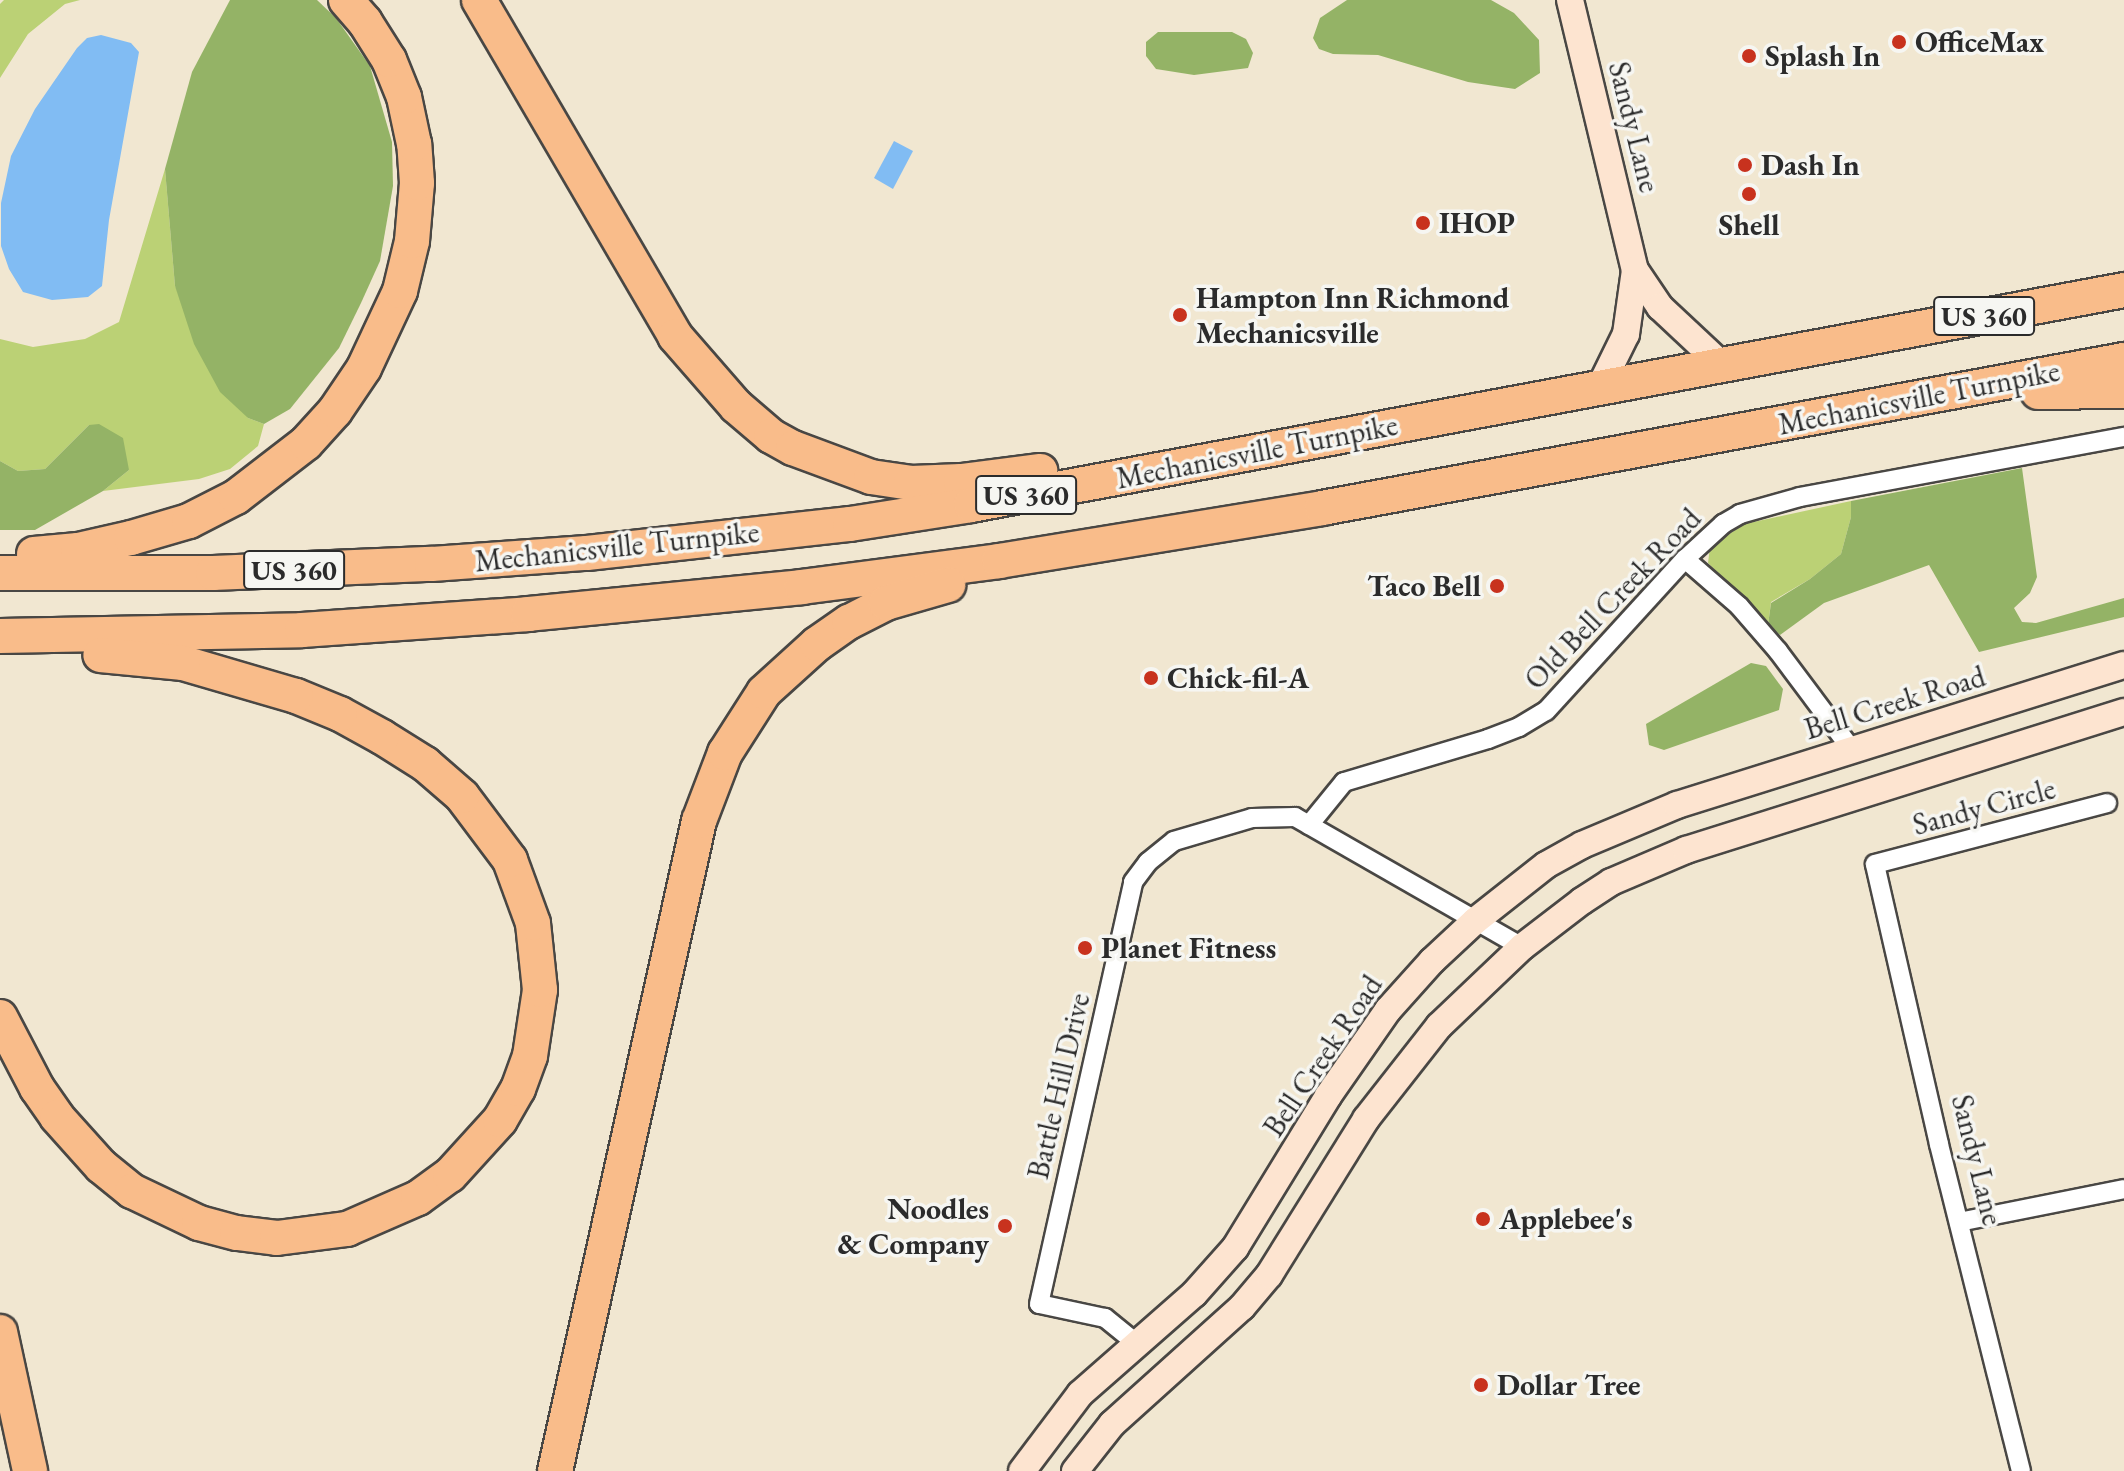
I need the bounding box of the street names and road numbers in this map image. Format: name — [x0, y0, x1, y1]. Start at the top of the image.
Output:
street label: Sandy Lane — [1600, 58, 1668, 196]
road number: US 360 — [1932, 292, 2036, 340]
street label: Mechanicsville Turnpike — [1775, 353, 2063, 443]
street label: Mechanicsville Turnpike — [1113, 407, 1401, 497]
road number: US 360 — [974, 471, 1078, 519]
street label: Old Bell Creek Road — [1517, 501, 1709, 697]
street label: Mechanicsville Turnpike — [473, 514, 761, 580]
road number: US 360 — [242, 546, 346, 594]
street label: Bell Creek Road — [1800, 658, 1990, 748]
street label: Sandy Circle — [1909, 771, 2059, 843]
street label: Bell Creek Road — [1256, 968, 1390, 1144]
street label: Battle Hill Drive — [1020, 990, 1098, 1182]
street label: Sandy Lane — [1943, 1091, 2011, 1229]

